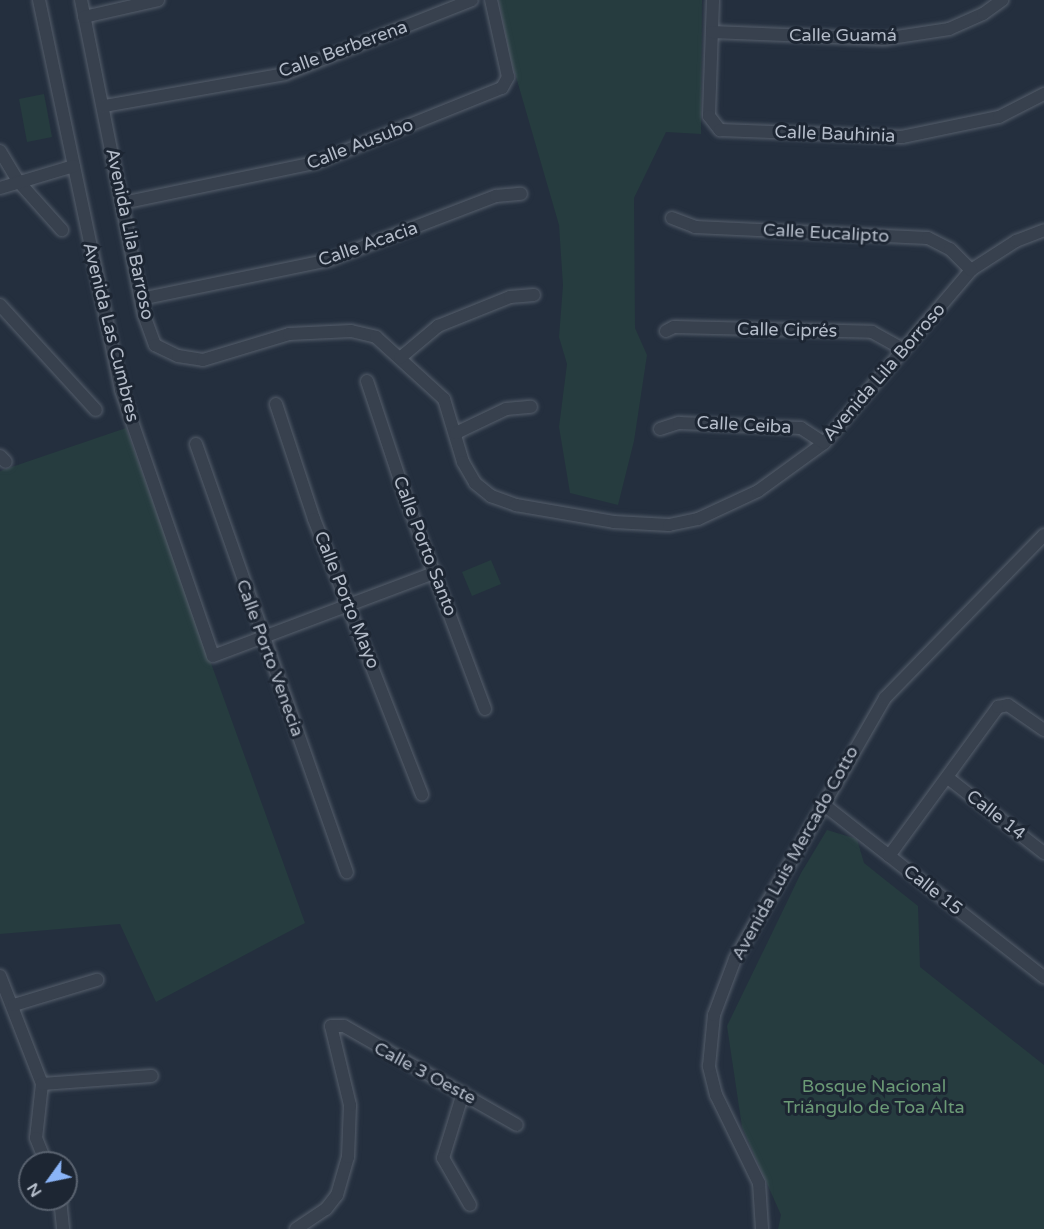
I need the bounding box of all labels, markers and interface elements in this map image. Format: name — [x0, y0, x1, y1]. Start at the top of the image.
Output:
street label: Calle Berberena — [276, 16, 410, 82]
street label: Calle Guamá — [789, 24, 897, 46]
street label: Calle Ausubo — [304, 114, 416, 174]
street label: Calle Bauhinia — [774, 121, 896, 147]
street label: Avenida Lila Barroso — [101, 146, 159, 322]
street label: Calle Acacia — [316, 217, 420, 271]
street label: Calle Eucalipto — [762, 219, 890, 247]
street label: Avenida Las Cumbres — [78, 240, 144, 424]
street label: Avenida Lila Borroso — [818, 299, 950, 445]
street label: Calle Ciprés — [737, 318, 837, 342]
street label: Calle Ceiba — [696, 412, 792, 438]
street label: Calle Porto Santo — [388, 473, 462, 619]
street label: Calle Porto Mayo — [310, 528, 384, 672]
street label: Calle Porto Venecia — [232, 577, 308, 739]
street label: Avenida Luis Mercado Cotto — [727, 742, 863, 964]
street label: Calle 14 — [962, 785, 1030, 845]
street label: Calle 15 — [899, 860, 967, 920]
street label: Calle 3 Oeste — [370, 1037, 480, 1109]
park label: Bosque Nacional Triángulo de Toa Alta — [783, 1076, 965, 1118]
north arrow — [18, 1151, 78, 1211]
text: N — [23, 1179, 46, 1201]

